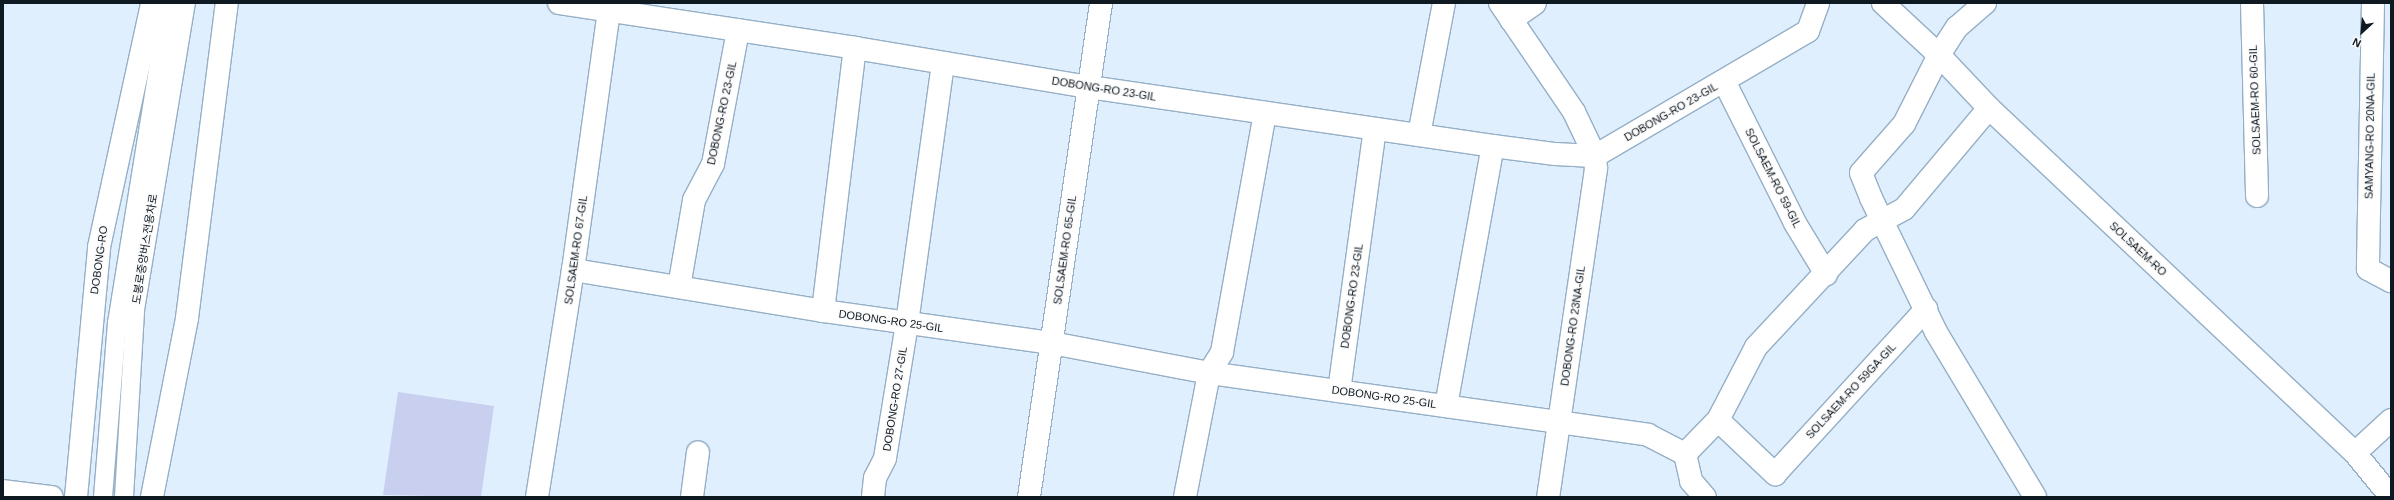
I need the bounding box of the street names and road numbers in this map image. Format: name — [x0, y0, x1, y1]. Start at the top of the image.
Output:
street label: SOLSAEM-RO 60-GIL — [2246, 45, 2264, 155]
street label: DOBONG-RO 23-GIL — [705, 60, 739, 166]
street label: SAMYANG-RO 20NA-GIL — [2362, 73, 2378, 199]
street label: DOBONG-RO 23-GIL — [1051, 74, 1157, 104]
street label: DOBONG-RO 23-GIL — [1622, 80, 1720, 144]
street label: SOLSAEM-RO 59-GIL — [1742, 126, 1804, 230]
street label: 도봉로중앙버스전용차로 — [130, 193, 160, 305]
street label: SOLSAEM-RO 67-GIL — [562, 195, 590, 305]
street label: SOLSAEM-RO 65-GIL — [1051, 195, 1079, 305]
street label: SOLSAEM-RO — [2107, 219, 2169, 279]
street label: DOBONG-RO — [88, 225, 110, 295]
street label: DOBONG-RO 23-GIL — [1338, 243, 1366, 349]
street label: DOBONG-RO 23NA-GIL — [1558, 265, 1588, 387]
street label: DOBONG-RO 25-GIL — [838, 307, 944, 335]
street label: SOLSAEM-RO 59GA-GIL — [1803, 340, 1899, 442]
street label: DOBONG-RO 27-GIL — [880, 346, 910, 452]
street label: DOBONG-RO 25-GIL — [1331, 383, 1437, 411]

